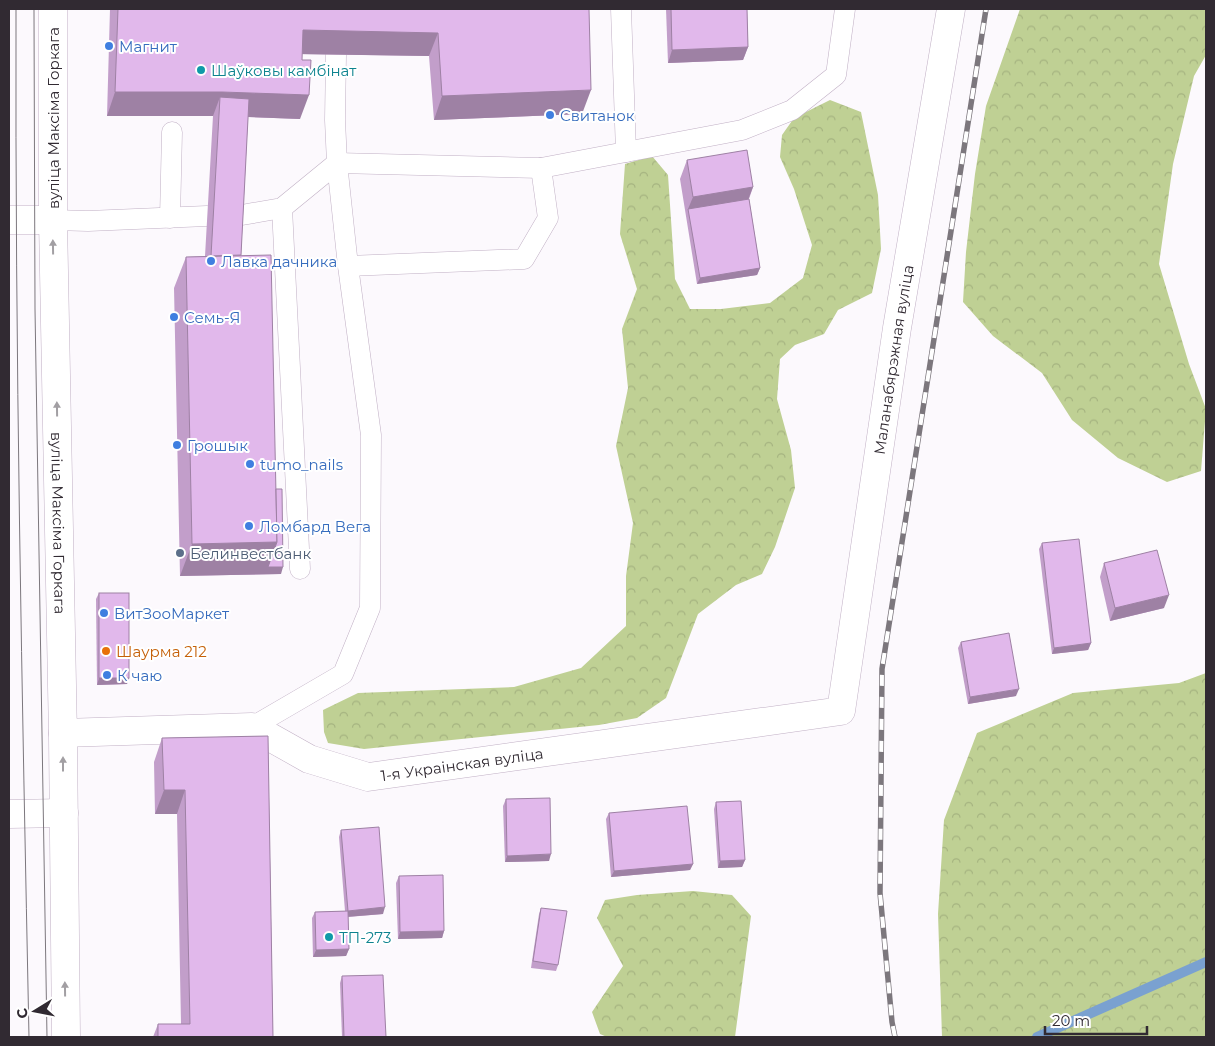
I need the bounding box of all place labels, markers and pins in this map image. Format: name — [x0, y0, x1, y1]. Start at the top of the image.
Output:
place label: Магнит — [119, 37, 178, 56]
marker: Магнит — [103, 40, 115, 52]
place label: Шаўковы камбінат — [211, 61, 357, 80]
marker: Шаўковы камбінат — [195, 64, 207, 76]
place label: Свитанок — [560, 106, 635, 125]
marker: Свитанок — [544, 109, 556, 121]
place label: Лавка дачника — [221, 252, 337, 271]
marker: Лавка дачника — [205, 255, 217, 267]
place label: Семь-Я — [184, 308, 240, 327]
marker: Семь-Я — [168, 311, 180, 323]
place label: Грошык — [187, 436, 248, 455]
marker: Грошык — [171, 439, 183, 451]
place label: tumo_nails — [260, 455, 343, 474]
marker: tumo_nails — [244, 458, 256, 470]
place label: Ломбард Вега — [259, 517, 371, 536]
marker: Ломбард Вега — [243, 520, 255, 532]
place label: Белинвестбанк — [190, 544, 311, 563]
marker: Белинвестбанк — [174, 547, 186, 559]
place label: ВитЗооМаркет — [114, 604, 230, 623]
marker: ВитЗооМаркет — [98, 607, 110, 619]
place label: Шаурма 212 — [116, 642, 207, 661]
marker: Шаурма 212 — [100, 645, 112, 657]
place label: К чаю — [117, 666, 162, 685]
marker: К чаю — [101, 669, 113, 681]
place label: ТП-273 — [339, 928, 391, 947]
marker: ТП-273 — [323, 931, 335, 943]

